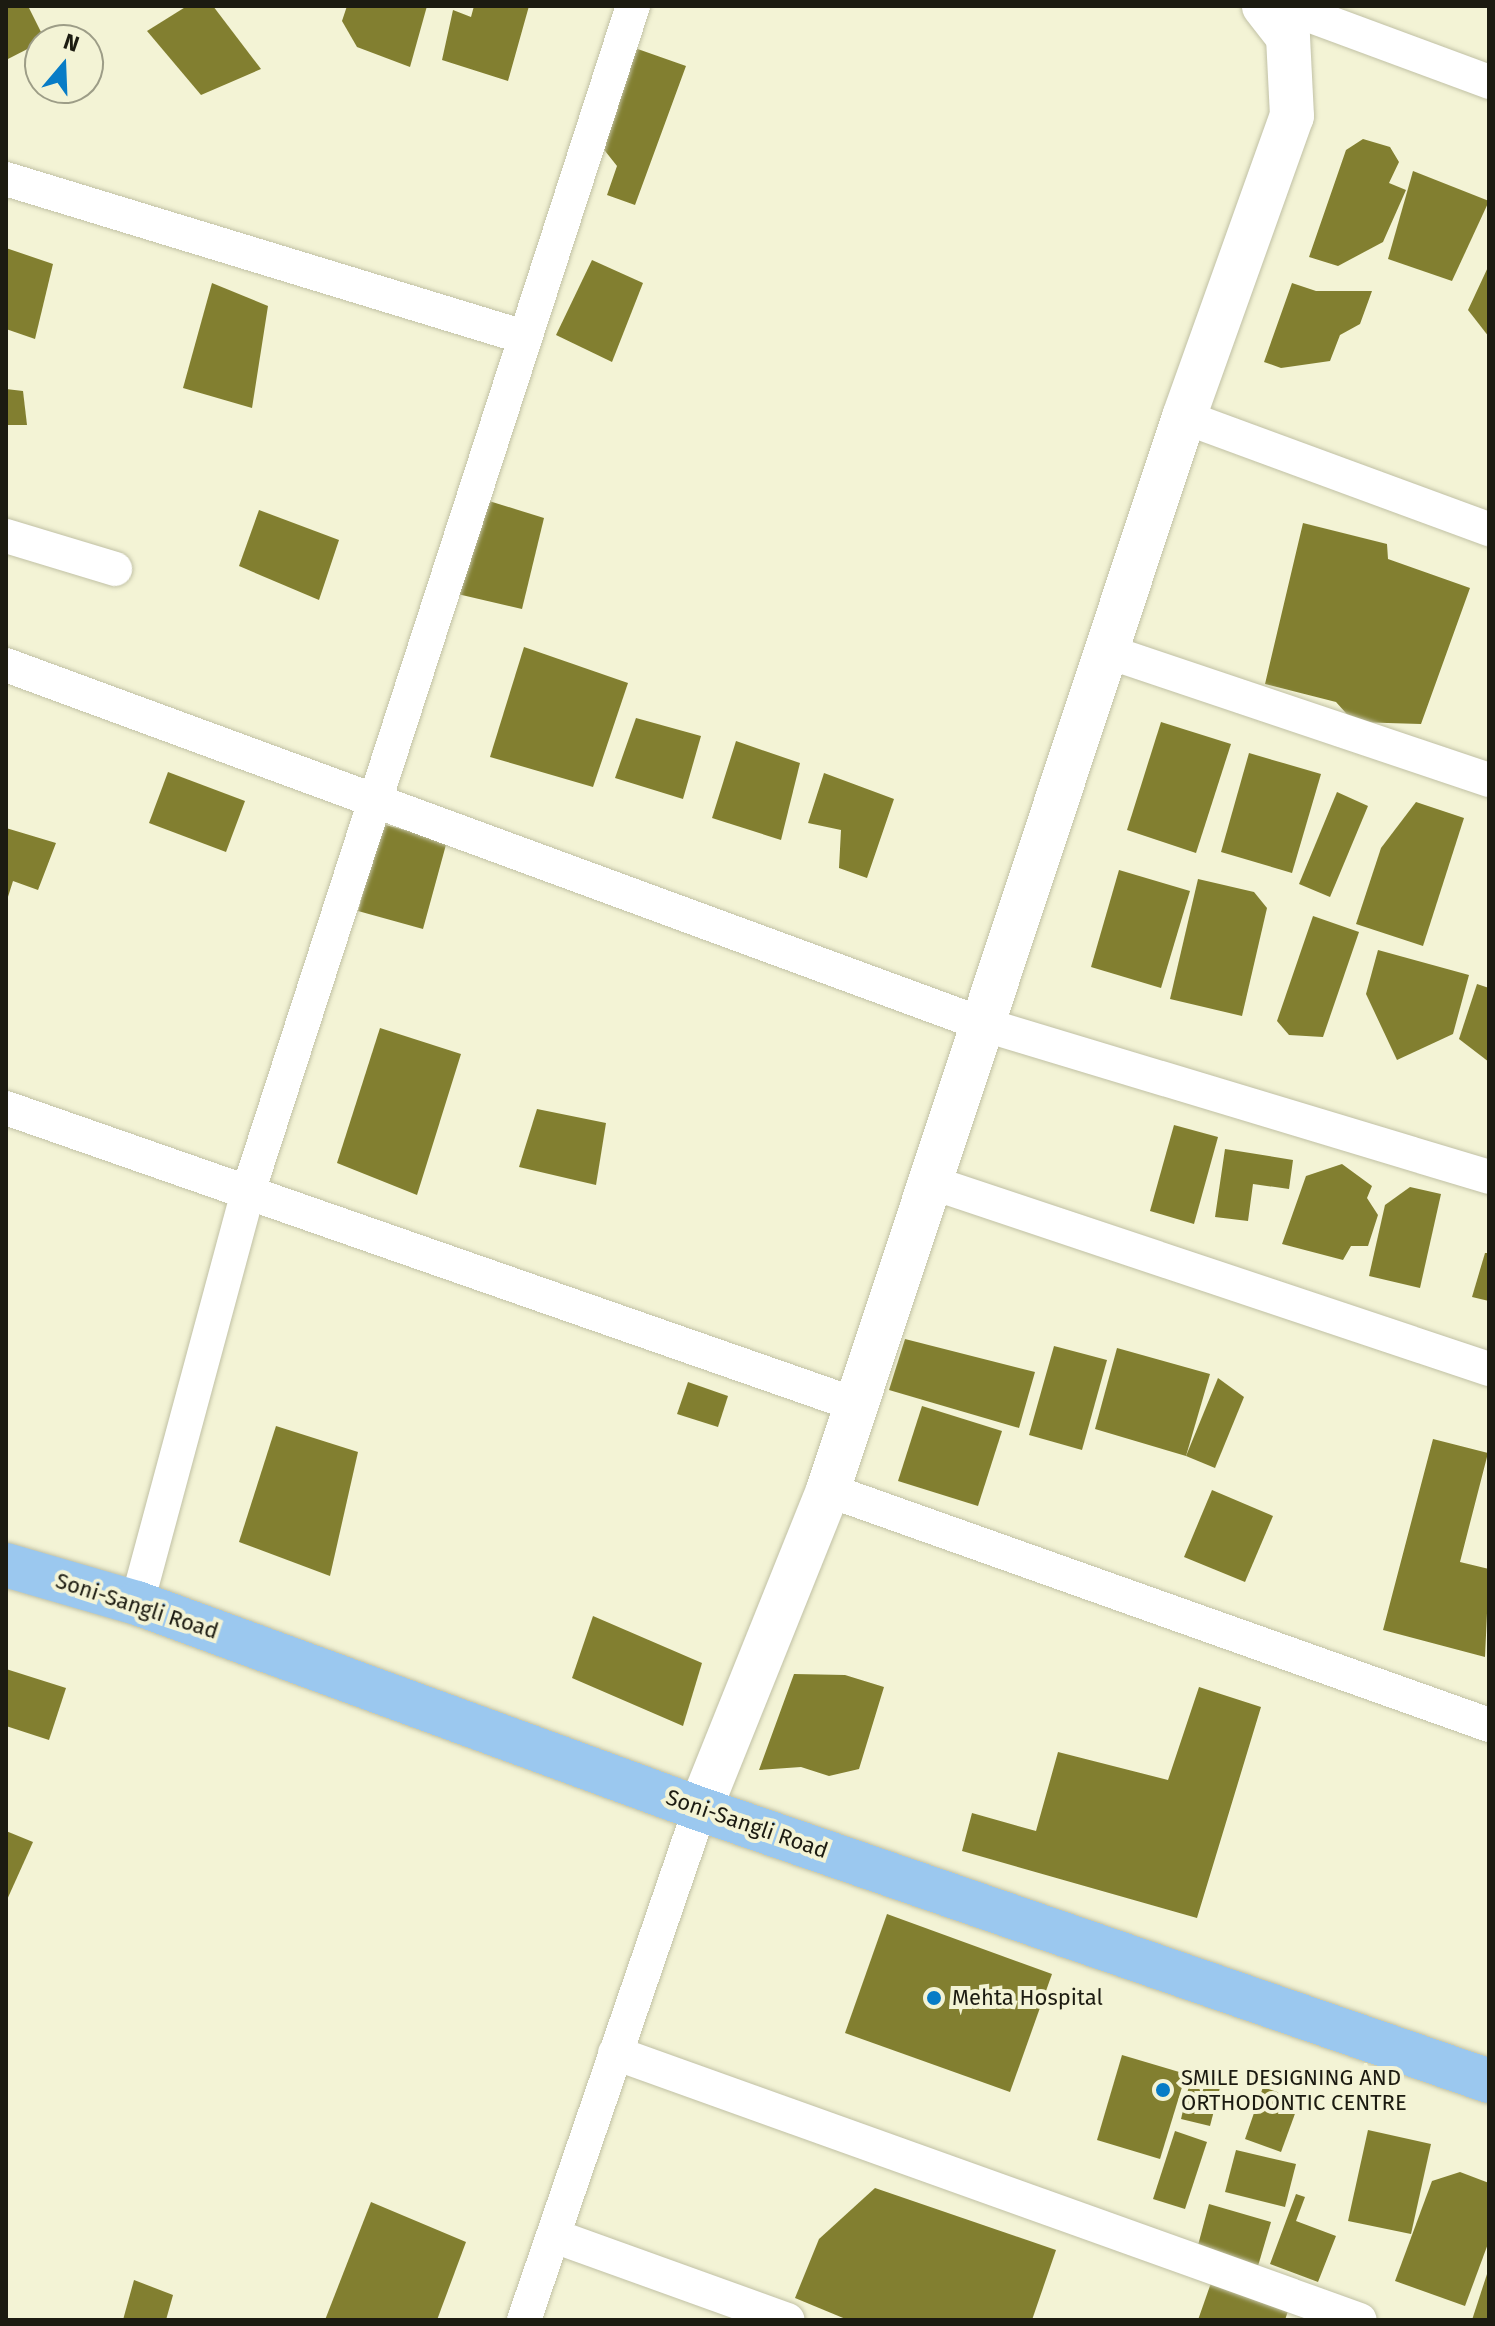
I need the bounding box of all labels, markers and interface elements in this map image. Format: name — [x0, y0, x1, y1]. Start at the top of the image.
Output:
north arrow — [24, 24, 104, 104]
text: N — [60, 28, 83, 58]
street label: Soni-Sangli Road — [52, 1567, 222, 1645]
street label: Soni-Sangli Road — [663, 1784, 831, 1864]
place label: Mehta Hospital — [952, 1985, 1103, 2011]
marker: Mehta Hospital — [923, 1987, 945, 2009]
place label: SMILE DESIGNING AND ORTHODONTIC CENTRE — [1181, 2064, 1407, 2116]
marker: SMILE DESIGNING AND ORTHODONTIC CENTRE — [1152, 2079, 1174, 2101]

